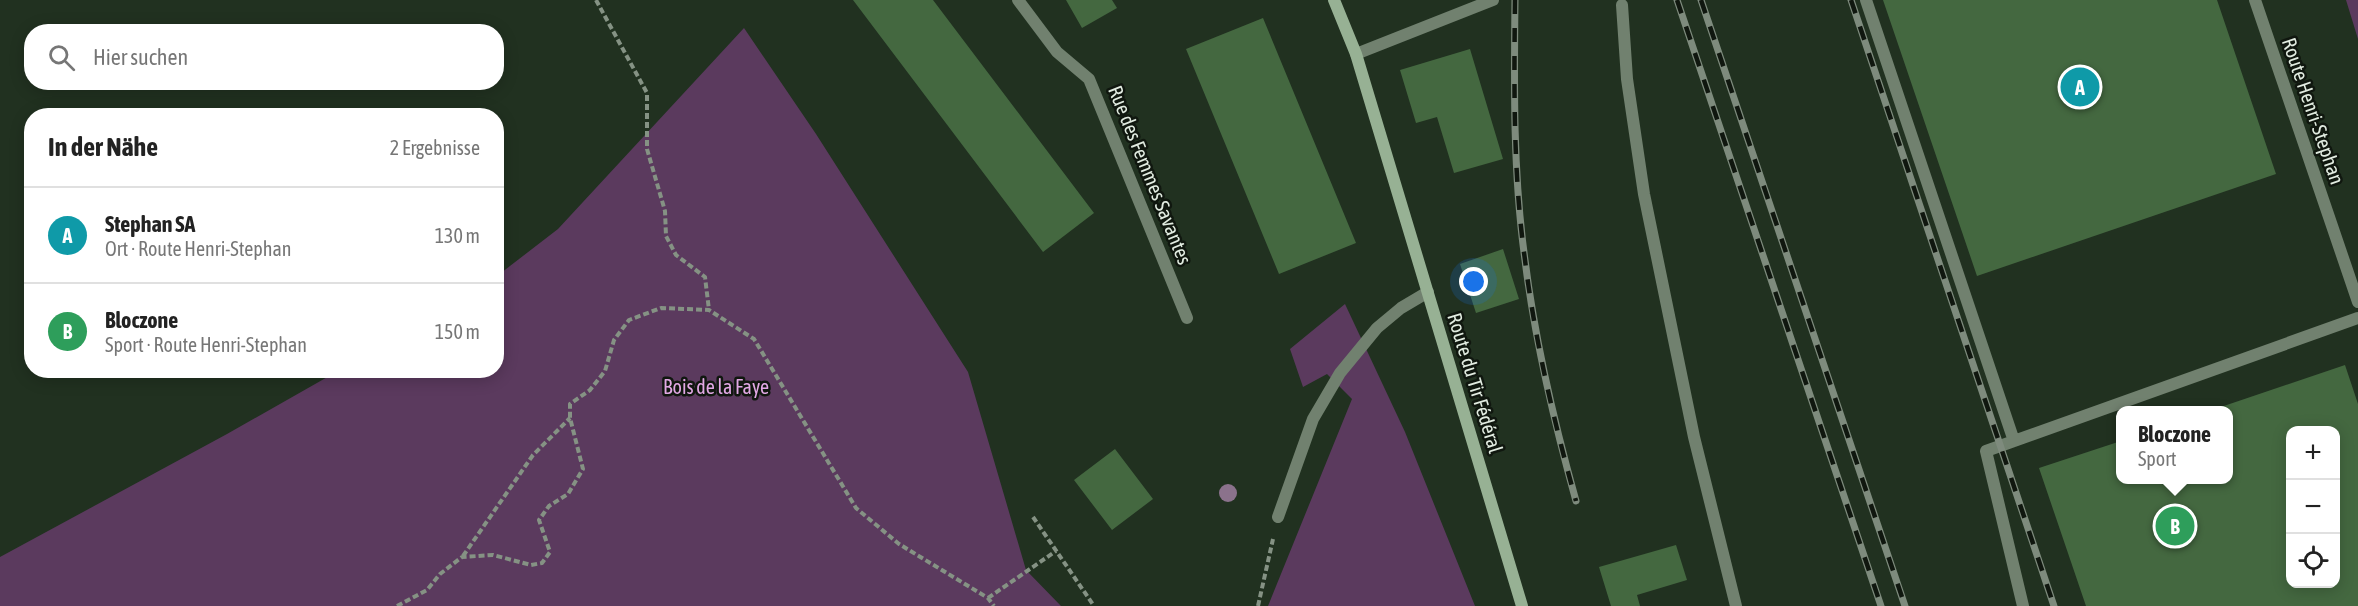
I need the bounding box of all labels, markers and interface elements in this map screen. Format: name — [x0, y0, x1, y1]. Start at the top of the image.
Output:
search box — [24, 24, 504, 90]
street label: Route Henri-Stephan — [2278, 34, 2349, 187]
icon: search — [45, 41, 78, 74]
text: Hier suchen — [93, 44, 188, 70]
pin: A — [2060, 64, 2100, 110]
street label: Rue des Femmes Savantes — [1104, 82, 1197, 268]
text: In der Nähe — [48, 132, 158, 162]
text: 2 Ergebnisse — [390, 136, 480, 159]
text: Stephan SA — [105, 211, 195, 237]
text: A — [63, 224, 72, 247]
text: 130 m — [435, 224, 480, 247]
text: Ort · Route Henri-Stephan — [105, 237, 291, 260]
your location — [1459, 267, 1488, 296]
text: Bloczone — [105, 307, 178, 333]
street label: Route du Tir Fédéral — [1443, 310, 1508, 456]
text: B — [63, 320, 72, 343]
text: 150 m — [435, 320, 480, 343]
text: Sport · Route Henri-Stephan — [105, 333, 307, 356]
park label: Bois de la Faye — [663, 375, 769, 398]
popup — [2116, 406, 2233, 484]
text: Bloczone — [2138, 421, 2211, 447]
map controls — [2286, 426, 2340, 588]
button: + — [2286, 426, 2340, 480]
text: Sport — [2138, 447, 2177, 470]
button: − — [2286, 480, 2340, 534]
pin: B — [2156, 504, 2194, 548]
button: locate — [2286, 534, 2340, 588]

